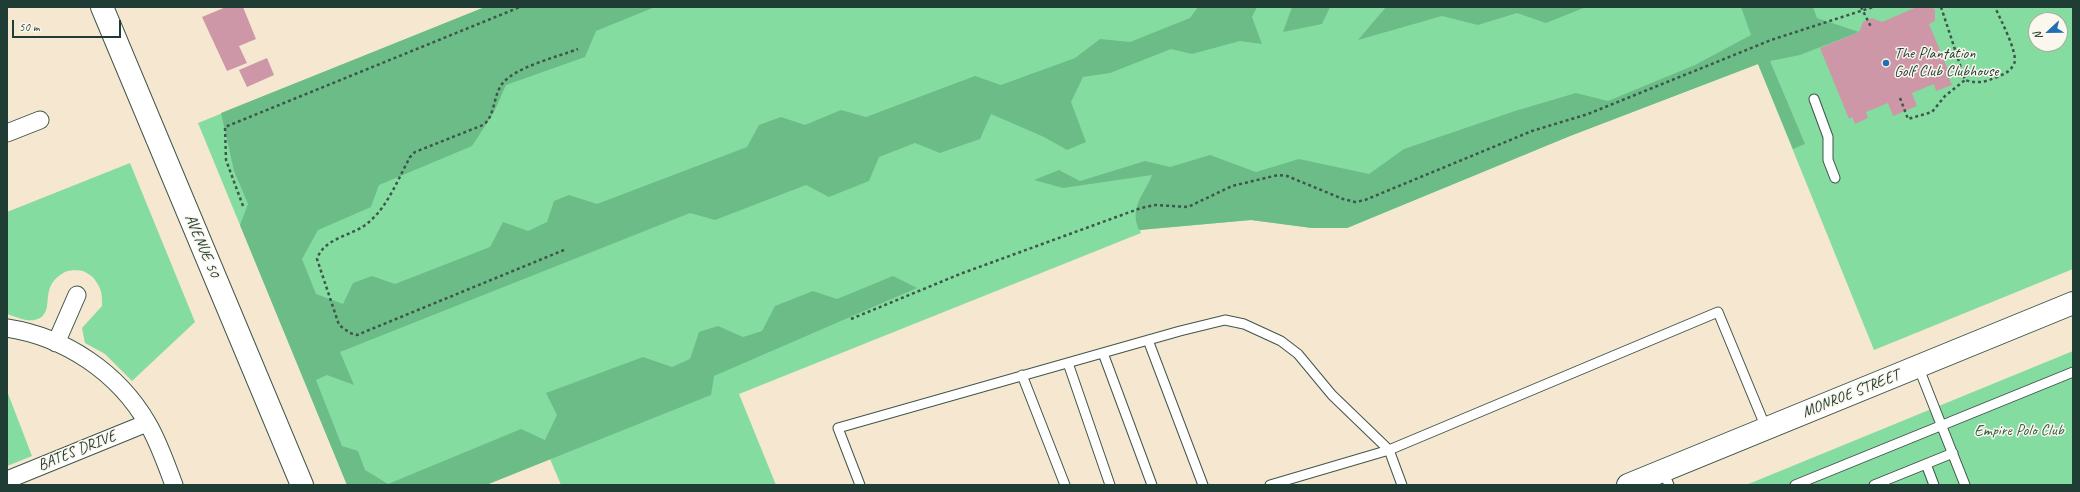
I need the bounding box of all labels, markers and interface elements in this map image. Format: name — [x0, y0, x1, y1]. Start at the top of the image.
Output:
scale bar — [14, 12, 123, 38]
north arrow — [2028, 12, 2068, 52]
text: 50 m — [19, 19, 39, 35]
text: N — [2030, 30, 2046, 42]
place label: The Plantation Golf Club Clubhouse — [1894, 44, 1998, 82]
marker: The Plantation Golf Club Clubhouse — [1881, 58, 1891, 68]
street label: AVENUE 50 — [180, 211, 224, 281]
street label: MONROE STREET — [1799, 366, 1903, 422]
park label: Empire Polo Club — [1974, 421, 2064, 441]
street label: BATES DRIVE — [35, 427, 119, 475]

